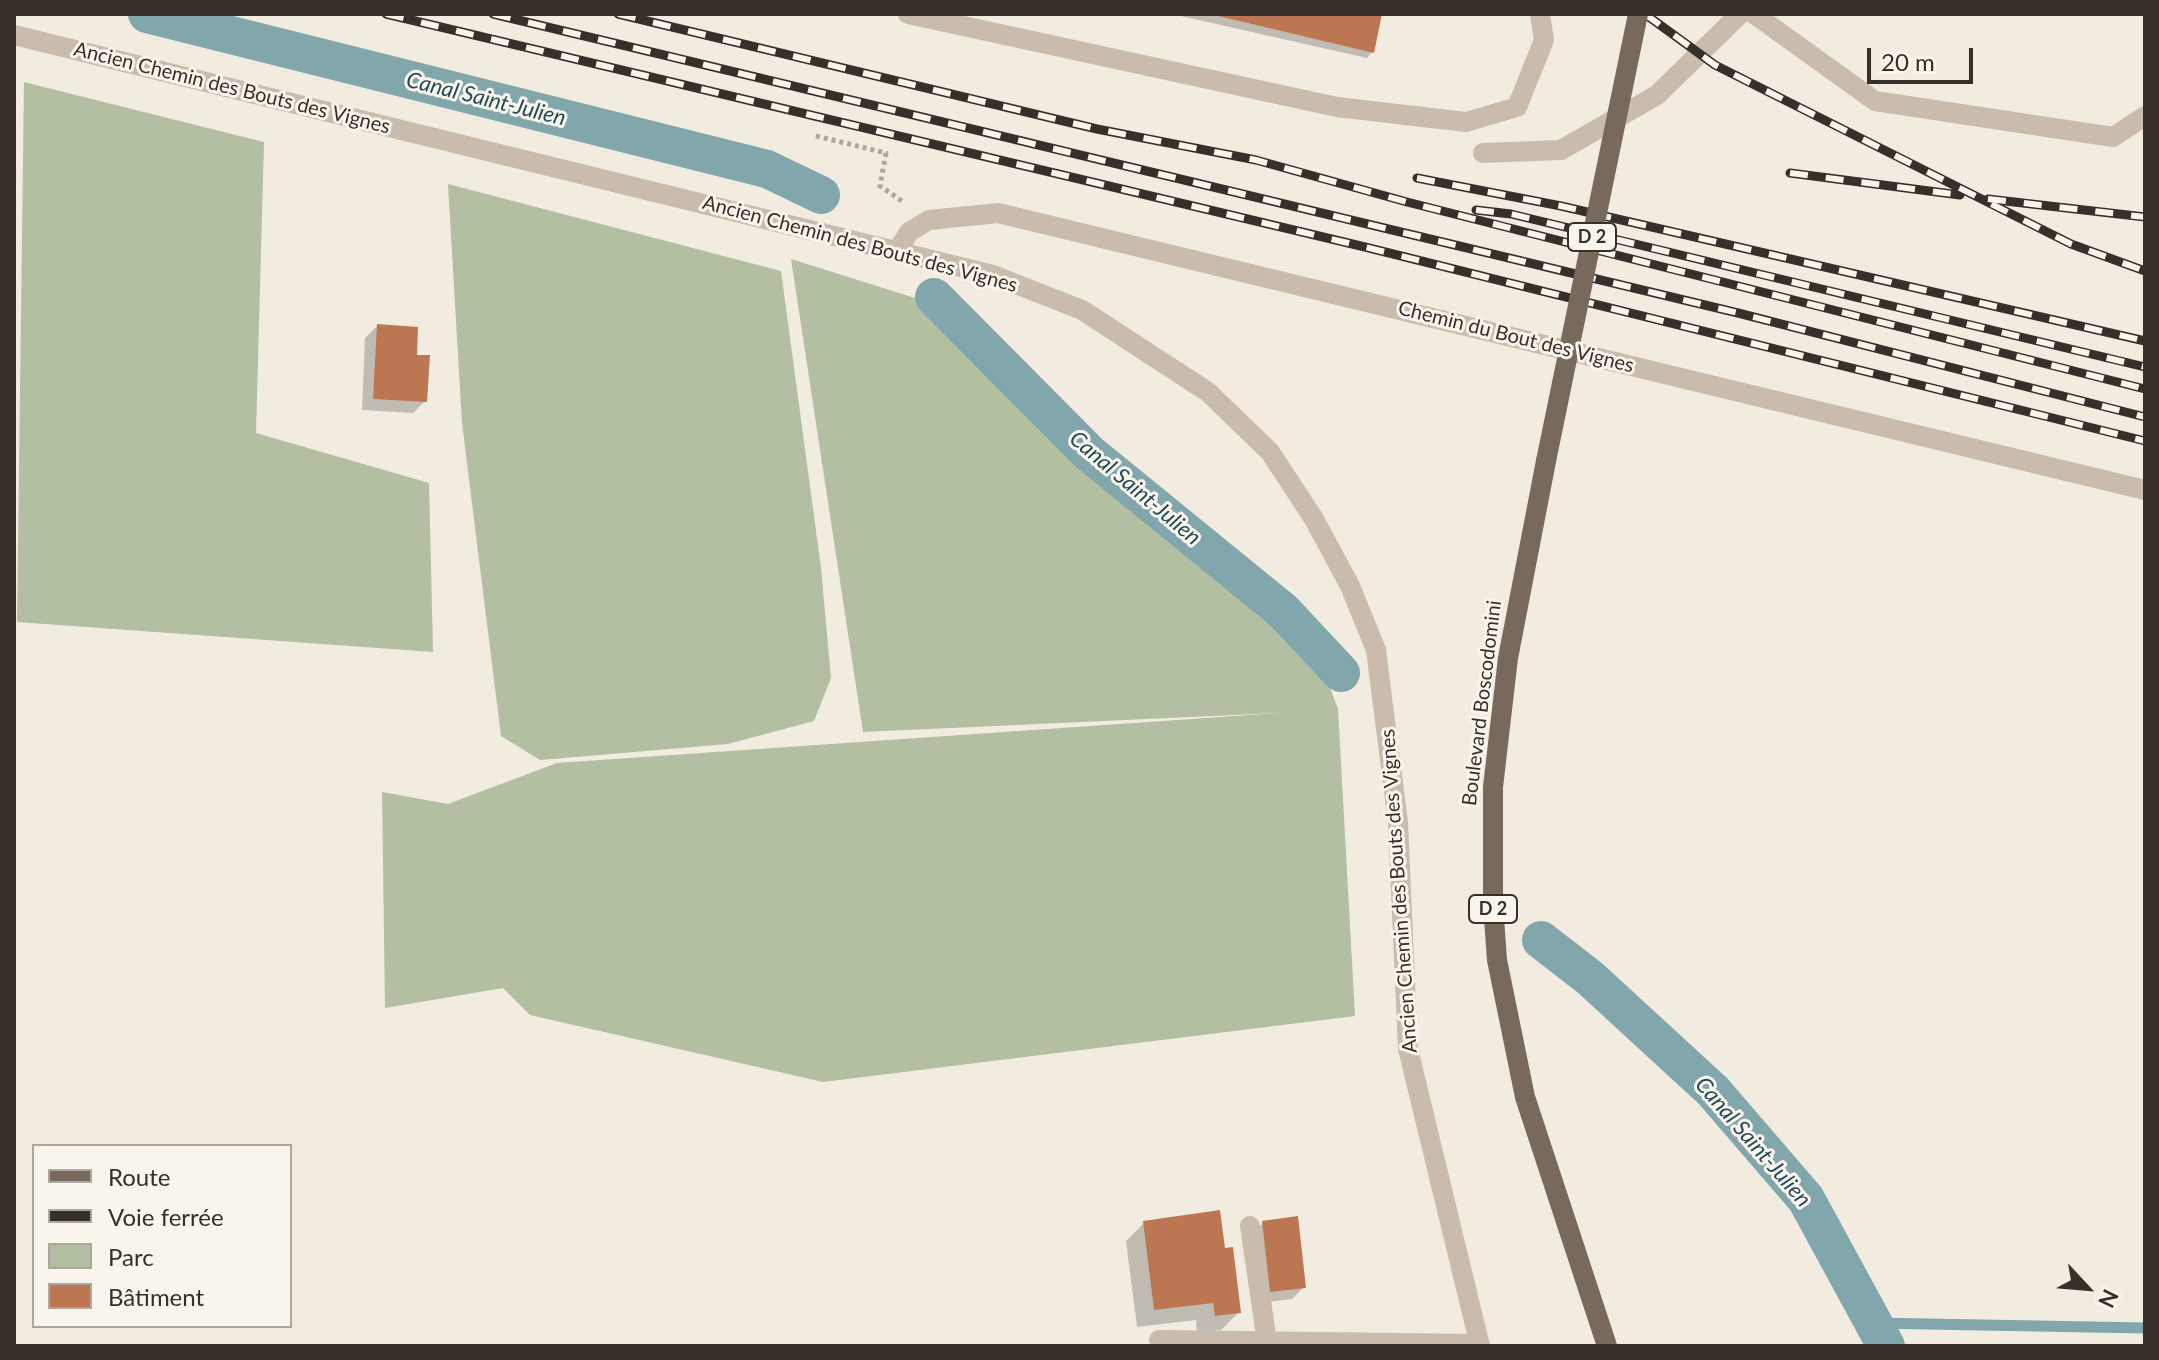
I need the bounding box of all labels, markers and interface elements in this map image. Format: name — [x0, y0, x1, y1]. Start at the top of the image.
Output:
scale bar — [1871, 32, 1977, 82]
street label: Ancien Chemin des Bouts des Vignes — [71, 37, 393, 139]
text: 20 m — [1881, 47, 1935, 76]
water label: Canal Saint-Julien — [404, 66, 568, 132]
street label: Ancien Chemin des Bouts des Vignes — [700, 190, 1020, 298]
road number: D 2 — [1568, 223, 1616, 251]
street label: Chemin du Bout des Vignes — [1396, 296, 1636, 378]
water label: Canal Saint-Julien — [1064, 425, 1206, 551]
street label: Boulevard Boscodomini — [1457, 599, 1507, 807]
street label: Ancien Chemin des Bouts des Vignes — [1376, 728, 1422, 1054]
road number: D 2 — [1469, 895, 1517, 923]
water label: Canal Saint-Julien — [1689, 1072, 1817, 1212]
legend — [32, 1144, 292, 1328]
text: Route — [108, 1162, 170, 1191]
text: Voie ferrée — [108, 1202, 224, 1231]
text: Parc — [108, 1242, 154, 1271]
north arrow — [2047, 1248, 2127, 1328]
text: Bâtiment — [108, 1282, 204, 1311]
text: N — [2093, 1285, 2125, 1312]

